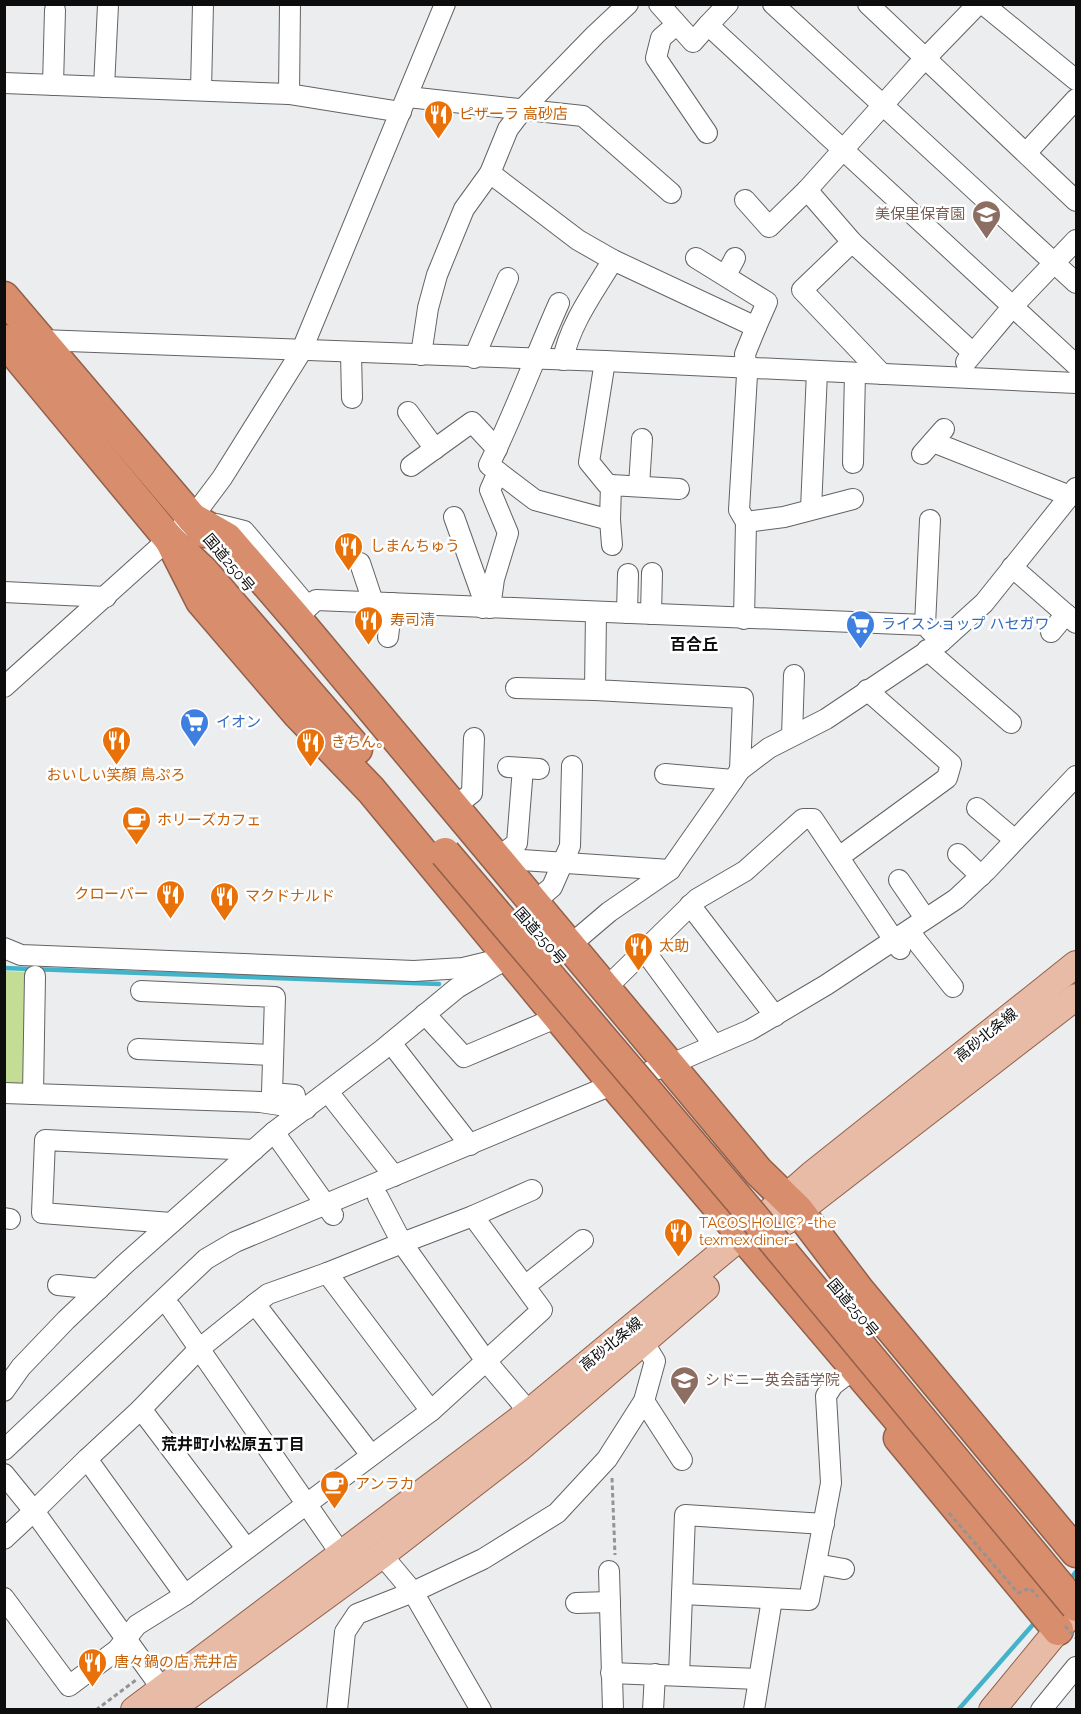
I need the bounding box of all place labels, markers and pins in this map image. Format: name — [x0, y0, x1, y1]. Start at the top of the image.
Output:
restaurant icon: ピザーラ 高砂店 — [422, 98, 454, 140]
place label: ピザーラ 高砂店 — [459, 105, 568, 123]
school or university icon: 美保里保育園 — [970, 198, 1002, 240]
place label: 美保里保育園 — [875, 205, 965, 223]
restaurant icon: しまんちゅう — [333, 530, 365, 572]
place label: しまんちゅう — [370, 537, 460, 555]
restaurant icon: 寿司清 — [353, 604, 385, 646]
supermarket icon: ライスショップ ハセガワ — [844, 608, 876, 650]
place label: 寿司清 — [390, 611, 435, 629]
place label: ライスショップ ハセガワ — [881, 615, 1049, 633]
supermarket icon: イオン — [179, 706, 211, 748]
place label: イオン — [216, 713, 261, 731]
restaurant icon: おいしい笑顔 鳥ぷろ — [100, 724, 132, 766]
restaurant icon: きちん。 — [294, 726, 326, 768]
place label: きちん。 — [331, 733, 391, 751]
place label: おいしい笑顔 鳥ぷろ — [47, 766, 185, 784]
cafe icon: ホリーズカフェ — [120, 804, 152, 846]
place label: ホリーズカフェ — [157, 811, 261, 829]
restaurant icon: クローバー — [154, 878, 186, 920]
restaurant icon: マクドナルド — [208, 880, 240, 922]
place label: クローバー — [74, 885, 149, 903]
place label: マクドナルド — [245, 887, 335, 905]
restaurant icon: 太助 — [622, 930, 654, 972]
place label: 太助 — [659, 937, 689, 955]
place label: TACOS HOLIC? -the texmex diner- — [699, 1214, 836, 1249]
restaurant icon: TACOS HOLIC? -the texmex diner- — [662, 1216, 694, 1258]
school or university icon: シドニー英会話学院 — [668, 1364, 700, 1406]
place label: シドニー英会話学院 — [705, 1371, 840, 1389]
cafe icon: アンラカ — [318, 1468, 350, 1510]
place label: アンラカ — [355, 1475, 414, 1493]
restaurant icon: 唐々鍋の店 荒井店 — [77, 1646, 109, 1688]
place label: 唐々鍋の店 荒井店 — [114, 1653, 238, 1671]

